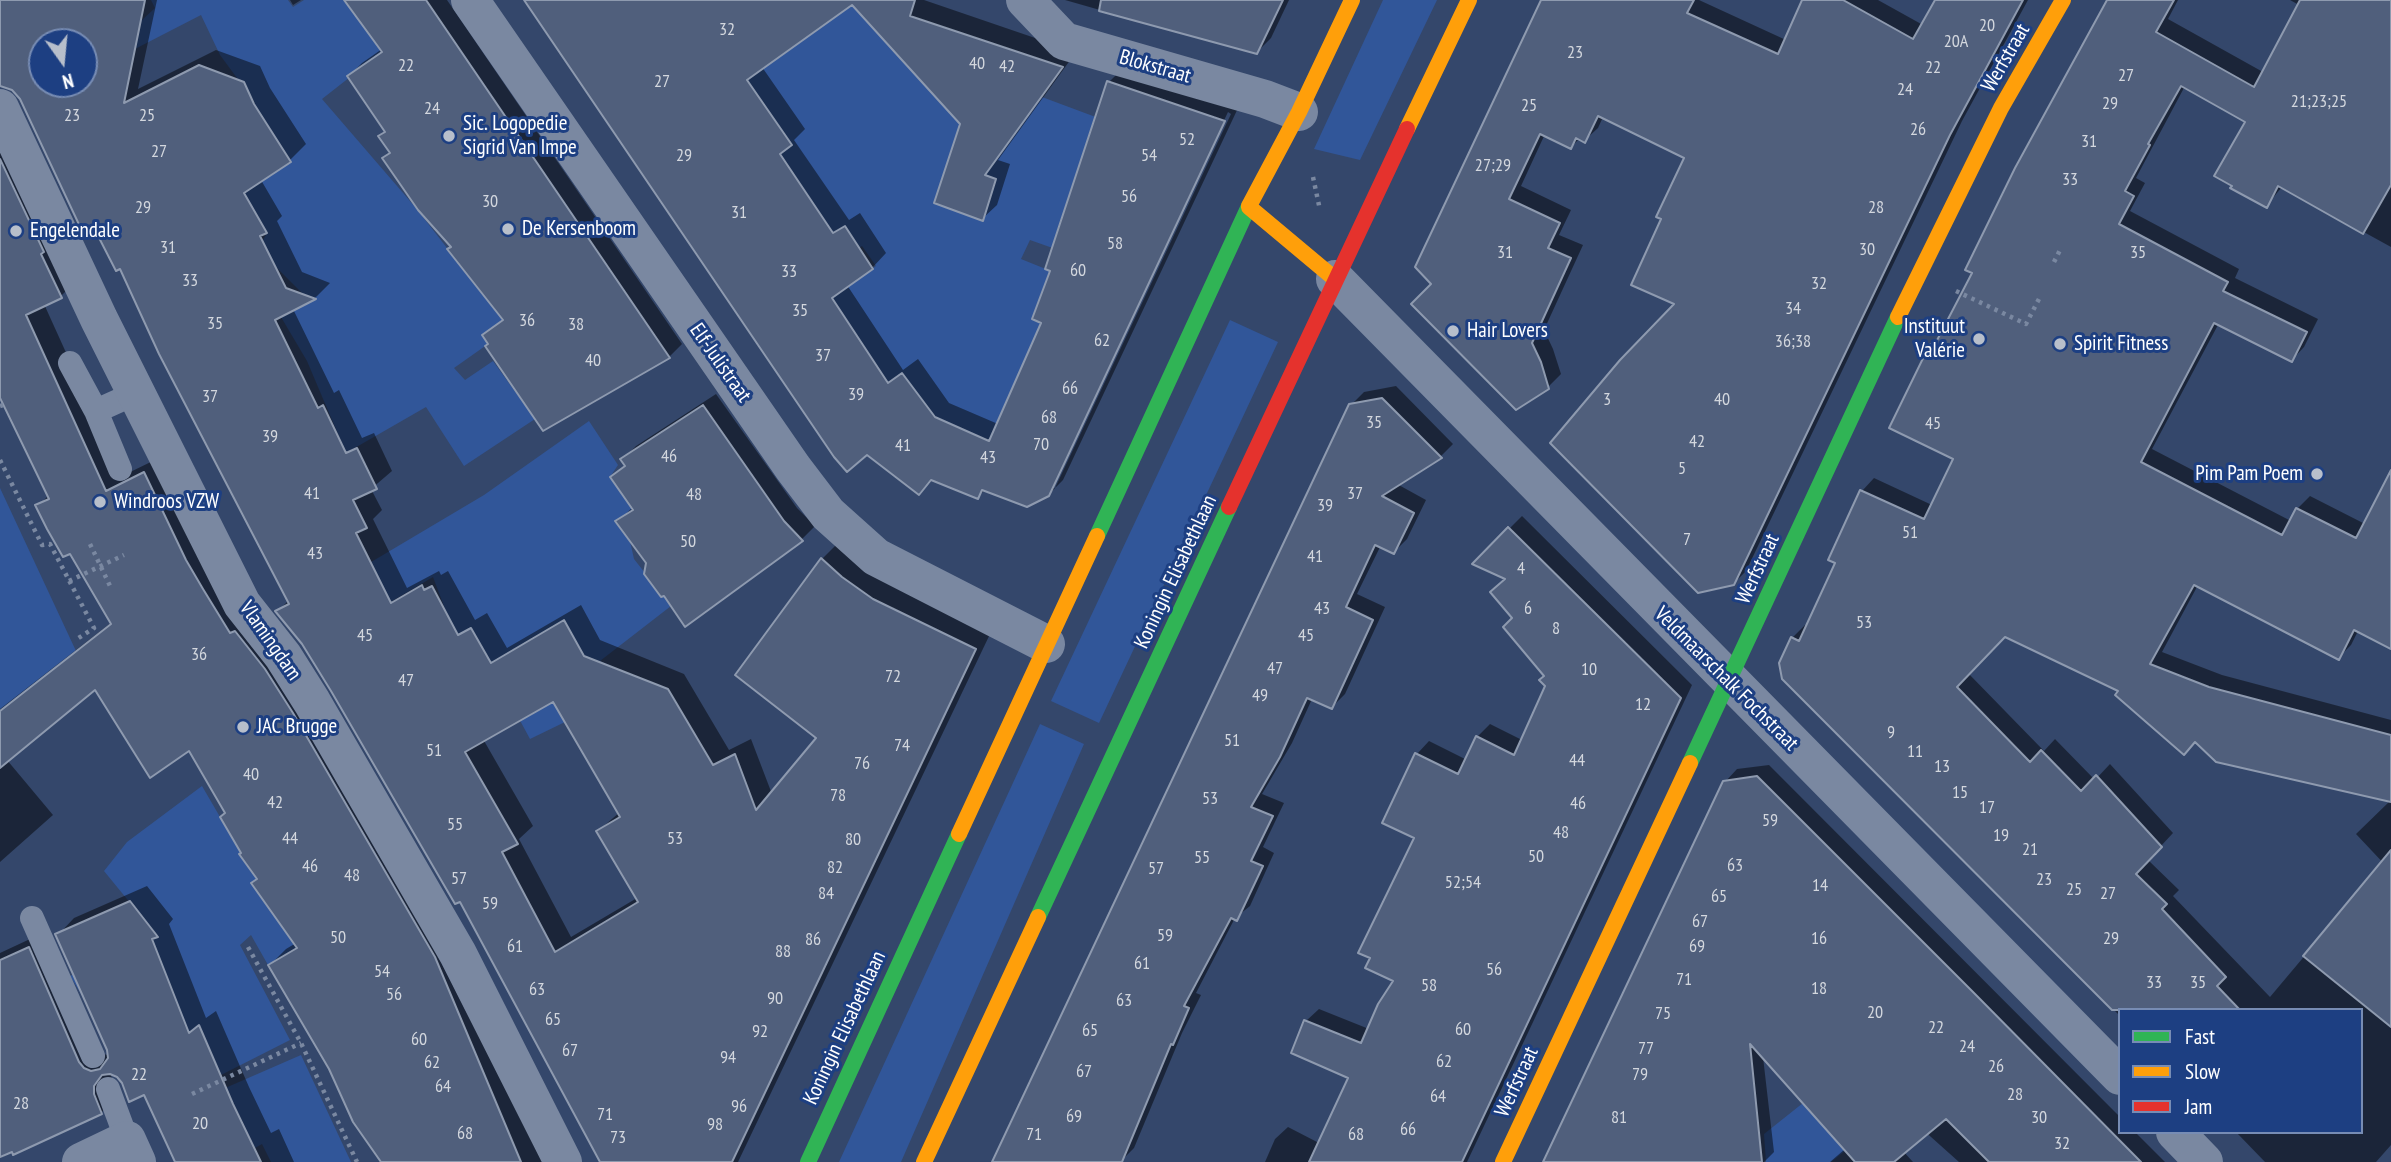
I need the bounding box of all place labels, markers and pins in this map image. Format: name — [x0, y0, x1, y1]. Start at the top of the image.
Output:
place label: Sic. Logopedie Sigrid Van Impe — [463, 111, 577, 161]
marker: Sic. Logopedie Sigrid Van Impe — [441, 128, 457, 144]
place label: De Kersenboom — [522, 216, 636, 242]
place label: Engelendale — [30, 218, 120, 244]
marker: De Kersenboom — [500, 221, 516, 237]
marker: Engelendale — [8, 223, 24, 239]
place label: Instituut Valérie — [1904, 314, 1965, 364]
place label: Hair Lovers — [1467, 318, 1548, 344]
marker: Hair Lovers — [1445, 323, 1461, 339]
marker: Instituut Valérie — [1971, 331, 1987, 347]
place label: Spirit Fitness — [2074, 331, 2168, 357]
marker: Spirit Fitness — [2052, 336, 2068, 352]
place label: Pim Pam Poem — [2195, 461, 2303, 487]
marker: Pim Pam Poem — [2309, 466, 2325, 482]
place label: Windroos VZW — [114, 489, 219, 515]
marker: Windroos VZW — [92, 494, 108, 510]
place label: JAC Brugge — [257, 714, 337, 740]
marker: JAC Brugge — [235, 719, 251, 735]

